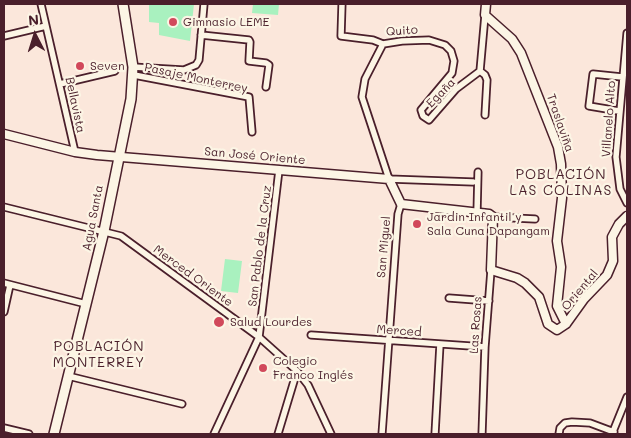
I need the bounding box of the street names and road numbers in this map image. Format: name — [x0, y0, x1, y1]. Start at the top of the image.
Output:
street label: Quito — [386, 23, 418, 39]
street label: Pasaje Monterrey — [143, 60, 249, 96]
street label: Egaña — [424, 75, 458, 111]
street label: Bellavista — [62, 76, 88, 134]
street label: Villanelo Alto — [599, 80, 619, 158]
street label: Traslaviña — [543, 92, 577, 154]
street label: San José Oriente — [204, 144, 306, 168]
street label: Agua Santa — [80, 184, 106, 252]
street label: San Pablo de la Cruz — [245, 184, 275, 308]
street label: San Miguel — [374, 216, 394, 278]
street label: Merced Oriente — [150, 242, 236, 310]
street label: Oriental — [559, 267, 601, 313]
street label: Las Rosas — [467, 296, 485, 354]
street label: Merced — [376, 322, 422, 340]

